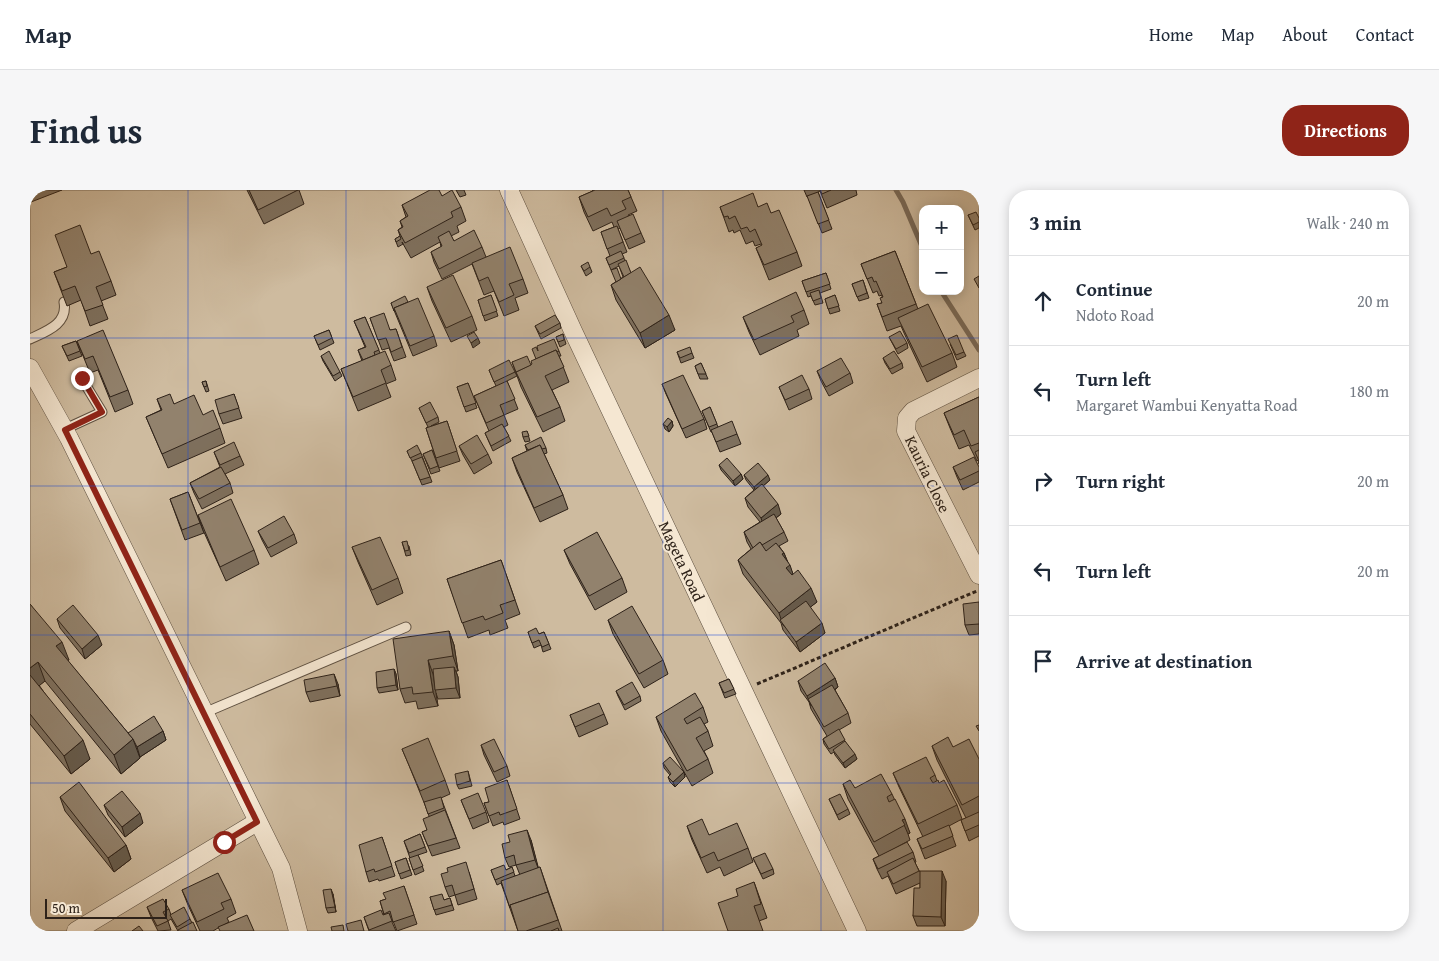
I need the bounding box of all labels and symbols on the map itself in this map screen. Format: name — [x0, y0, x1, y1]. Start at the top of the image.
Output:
route end — [71, 367, 94, 390]
street label: Kauria Close — [899, 431, 957, 517]
street label: Mageta Road — [653, 517, 711, 606]
route start — [213, 831, 236, 854]
scale bar — [45, 896, 168, 919]

